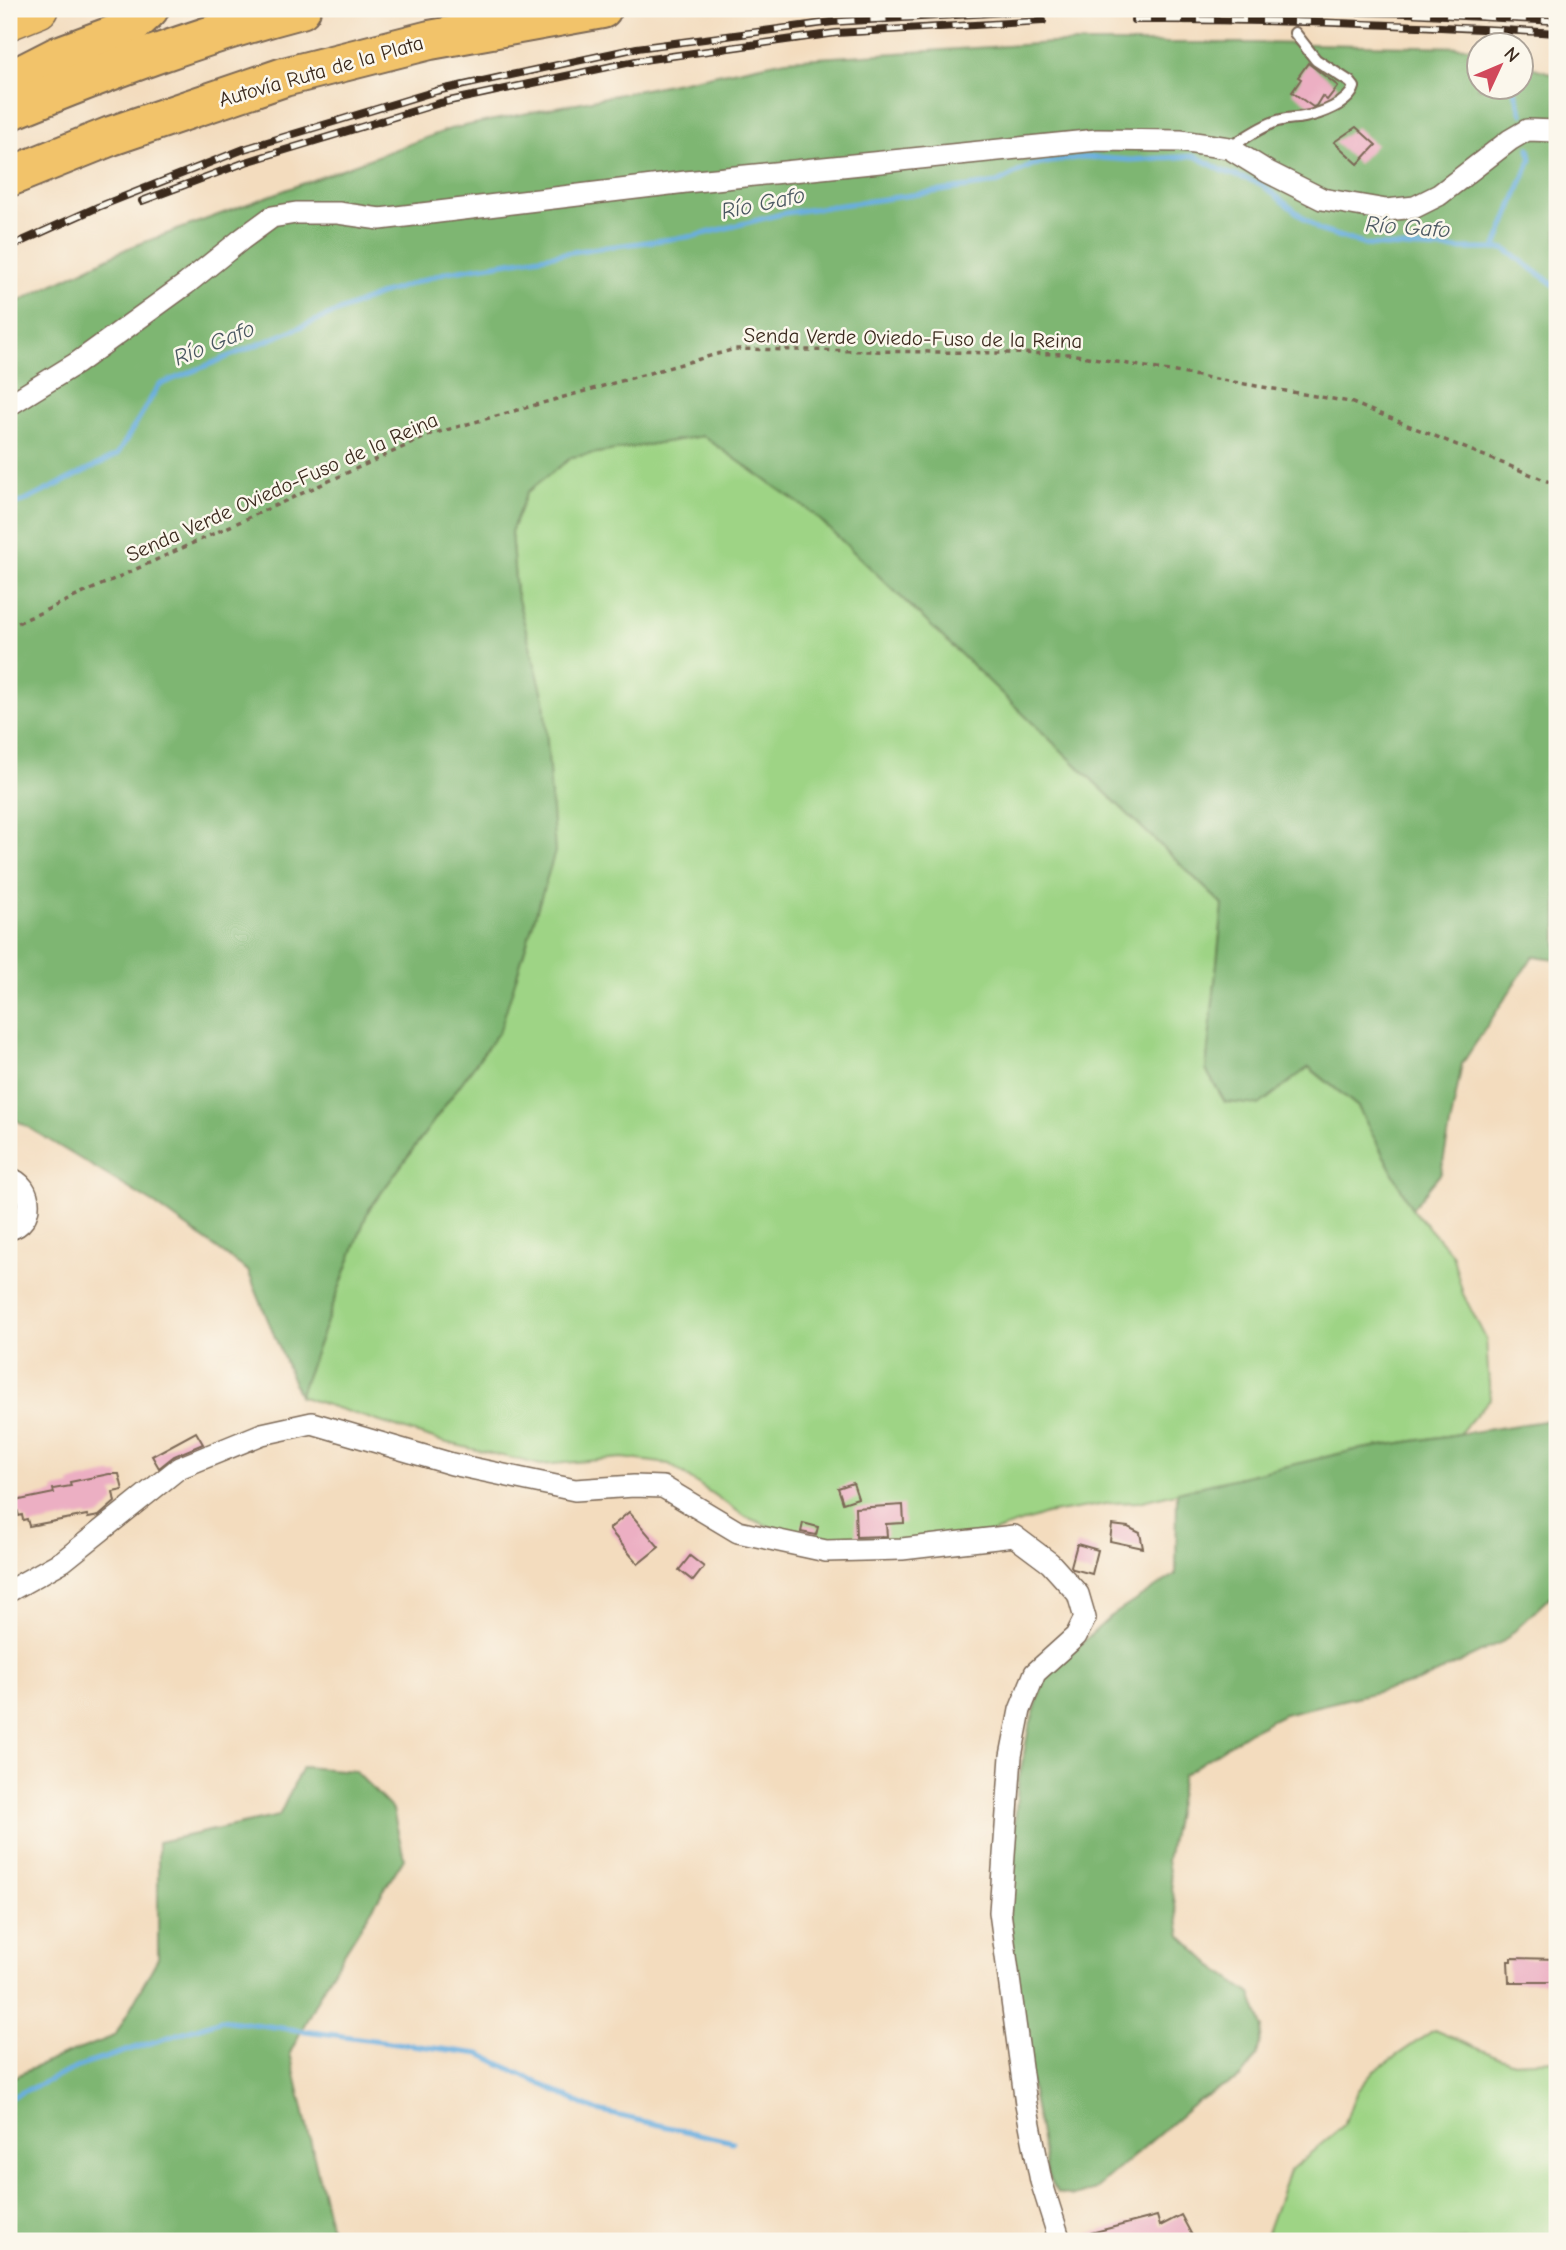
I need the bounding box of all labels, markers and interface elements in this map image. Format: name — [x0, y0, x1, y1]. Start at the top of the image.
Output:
street label: Autovía Ruta de la Plata — [216, 30, 426, 112]
north arrow — [1464, 32, 1534, 102]
text: N — [1499, 43, 1524, 67]
water label: Río Gafo — [719, 181, 807, 225]
water label: Río Gafo — [1365, 211, 1451, 243]
water label: Río Gafo — [170, 315, 258, 371]
street label: Senda Verde Oviedo-Fuso de la Reina — [744, 323, 1082, 353]
street label: Senda Verde Oviedo-Fuso de la Reina — [122, 407, 442, 567]

